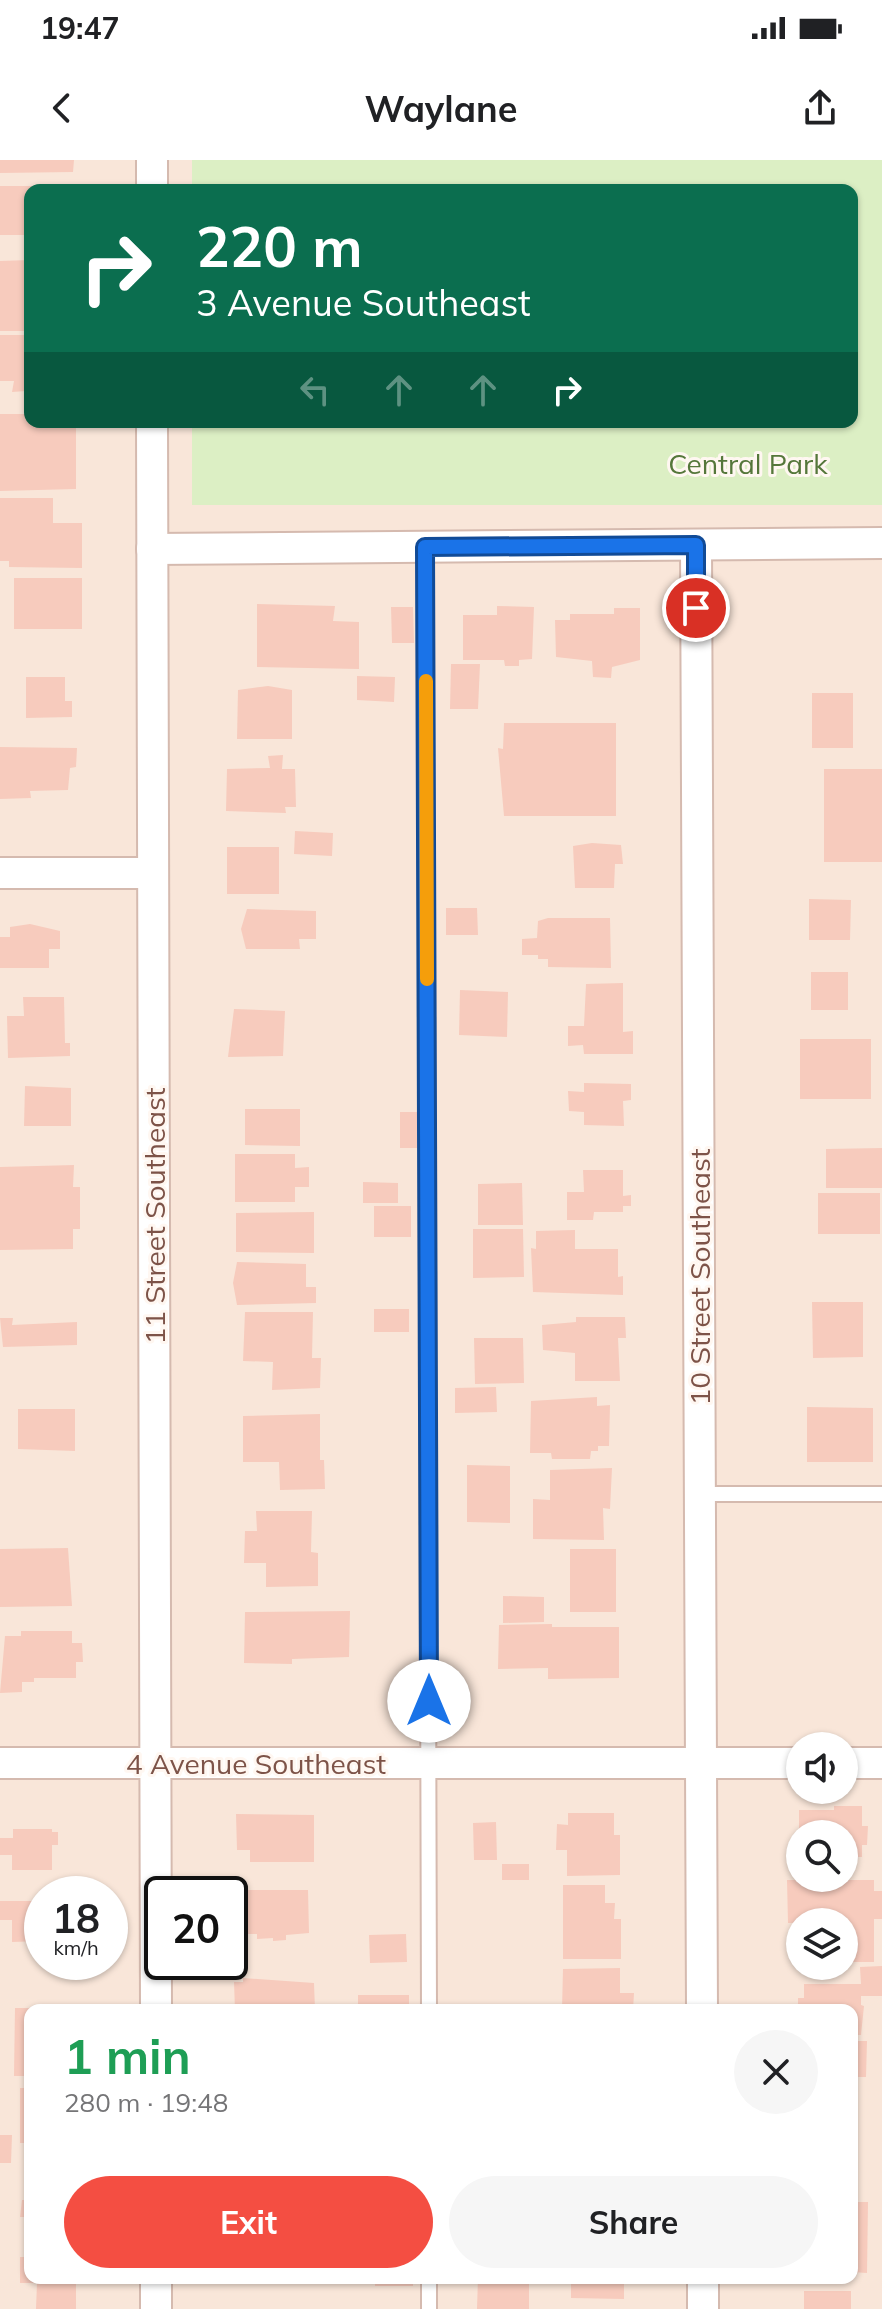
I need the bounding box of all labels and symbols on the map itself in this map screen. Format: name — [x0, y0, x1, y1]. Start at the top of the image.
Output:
park label: Central Park — [668, 446, 828, 481]
pin — [662, 574, 730, 642]
street label: 11 Street Southeast — [137, 1087, 172, 1345]
street label: 10 Street Southeast — [682, 1148, 717, 1406]
position arrow — [387, 1659, 471, 1743]
street label: 4 Avenue Southeast — [126, 1746, 386, 1781]
speed limit sign: 20 — [144, 1876, 248, 1980]

